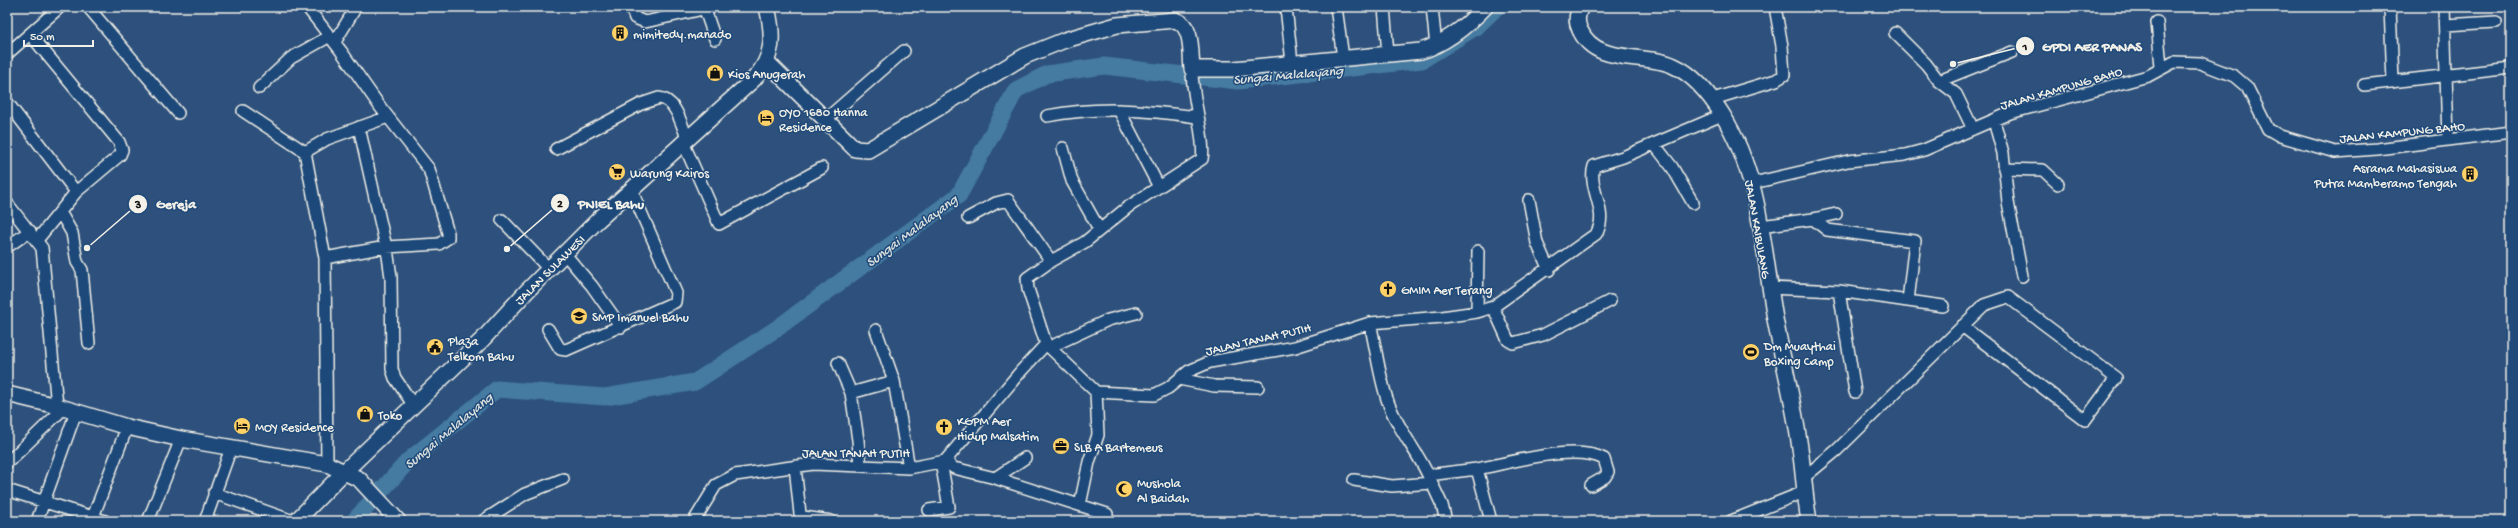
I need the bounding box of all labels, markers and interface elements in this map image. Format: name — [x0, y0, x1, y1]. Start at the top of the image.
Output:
scale bar — [24, 22, 93, 48]
building icon: mimitedy.manado — [610, 23, 630, 43]
place label: mimitedy.manado — [633, 28, 732, 43]
text: 50 m — [30, 31, 55, 45]
callout: GPDI AER PANAS — [2015, 33, 2150, 59]
text: GPDI AER PANAS — [2042, 40, 2142, 57]
text: 1 — [2022, 41, 2028, 55]
shop icon: Kios Anugerah — [705, 63, 725, 83]
water label: Sungai Malalayang — [1233, 63, 1345, 90]
street label: JALAN KAMPUNG BAHO — [1999, 65, 2125, 114]
place label: Kios Anugerah — [728, 68, 805, 83]
place label: OYO 1680 Hanna Residence — [779, 106, 868, 136]
hotel icon: OYO 1680 Hanna Residence — [756, 108, 776, 128]
street label: JALAN KAMPUNG BAHO — [2339, 119, 2466, 148]
supermarket icon: Warung Kairos — [607, 162, 627, 182]
place label: Asrama Mahasiswa Putra Mamberamo Tengah — [2313, 162, 2458, 192]
building icon: Asrama Mahasiswa Putra Mamberamo Tengah — [2460, 164, 2480, 184]
place label: Warung Kairos — [630, 167, 710, 182]
street label: JALAN KAIBULANG — [1740, 179, 1773, 281]
callout: PNIEL Bahu — [550, 190, 652, 216]
callout: Gereja — [128, 191, 204, 217]
water label: Sungai Malalayang — [863, 191, 962, 272]
text: Gereja — [156, 197, 197, 214]
text: PNIEL Bahu — [577, 197, 645, 214]
text: 2 — [557, 198, 563, 212]
text: 3 — [134, 199, 141, 213]
street label: JALAN SULAWESI — [513, 233, 589, 309]
church icon: GMIM Aer Terang — [1378, 279, 1398, 299]
place label: GMIM Aer Terang — [1401, 284, 1493, 299]
school or university icon: SMP Imanuel Bahu — [569, 306, 589, 326]
place label: SMP Imanuel Bahu — [592, 311, 689, 326]
street label: JALAN TANAH PUTIH — [1204, 321, 1313, 360]
place label: Plaza Telkom Bahu — [447, 335, 514, 365]
public building icon: Plaza Telkom Bahu — [425, 337, 445, 357]
place label: Dm Muaythai Boxing Camp — [1763, 340, 1836, 370]
sports icon: Dm Muaythai Boxing Camp — [1741, 342, 1761, 362]
water label: Sungai Malalayang — [402, 389, 498, 474]
shop icon: Toko — [355, 404, 375, 424]
place label: Toko — [377, 409, 403, 424]
place label: KGPM Aer Hidup Malsatim — [957, 415, 1039, 445]
hotel icon: MOY Residence — [232, 416, 252, 436]
church icon: KGPM Aer Hidup Malsatim — [934, 417, 954, 437]
place label: MOY Residence — [255, 421, 334, 436]
office icon: SLB A Bartemeus — [1051, 436, 1071, 456]
place label: SLB A Bartemeus — [1074, 441, 1164, 456]
street label: JALAN TANAH PUTIH — [802, 447, 911, 462]
place label: Mushola Al Baidah — [1137, 477, 1189, 507]
mosque icon: Mushola Al Baidah — [1114, 479, 1134, 499]

